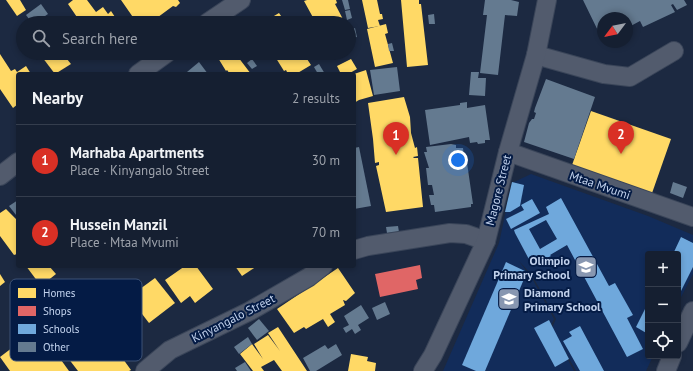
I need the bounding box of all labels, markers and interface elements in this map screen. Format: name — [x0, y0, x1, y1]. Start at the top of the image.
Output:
north arrow — [597, 12, 633, 48]
search box — [16, 16, 356, 60]
icon: search — [30, 27, 52, 49]
text: Search here — [62, 29, 138, 48]
text: Nearby — [32, 87, 83, 109]
text: 2 results — [292, 90, 340, 107]
pin: 2 — [608, 121, 634, 154]
pin: 1 — [383, 122, 409, 155]
text: Marhaba Apartments — [70, 143, 204, 162]
your location — [448, 150, 468, 170]
text: 1 — [41, 152, 49, 169]
text: 30 m — [312, 152, 340, 169]
street label: Magore Street — [482, 153, 514, 227]
text: Place · Kinyangalo Street — [70, 162, 209, 179]
street label: Mtaa Mvumi — [568, 168, 632, 202]
text: Hussein Manzil — [70, 215, 167, 234]
text: 2 — [41, 224, 49, 241]
text: 70 m — [312, 224, 340, 241]
text: Place · Mtaa Mvumi — [70, 234, 179, 251]
map controls — [645, 251, 681, 359]
button: + — [645, 251, 681, 287]
place label: Olimpio Primary School — [493, 253, 571, 282]
school or university icon: Olimpio Primary School — [573, 254, 599, 280]
legend — [10, 279, 142, 361]
place label: Diamond Primary School — [524, 285, 601, 314]
text: Homes — [43, 286, 76, 300]
school or university icon: Diamond Primary School — [496, 286, 522, 312]
button: − — [645, 287, 681, 323]
street label: Kinyangalo Street — [189, 291, 277, 345]
text: Shops — [43, 304, 72, 318]
text: Schools — [43, 322, 80, 336]
button: locate — [645, 323, 681, 359]
text: Other — [43, 340, 70, 354]

